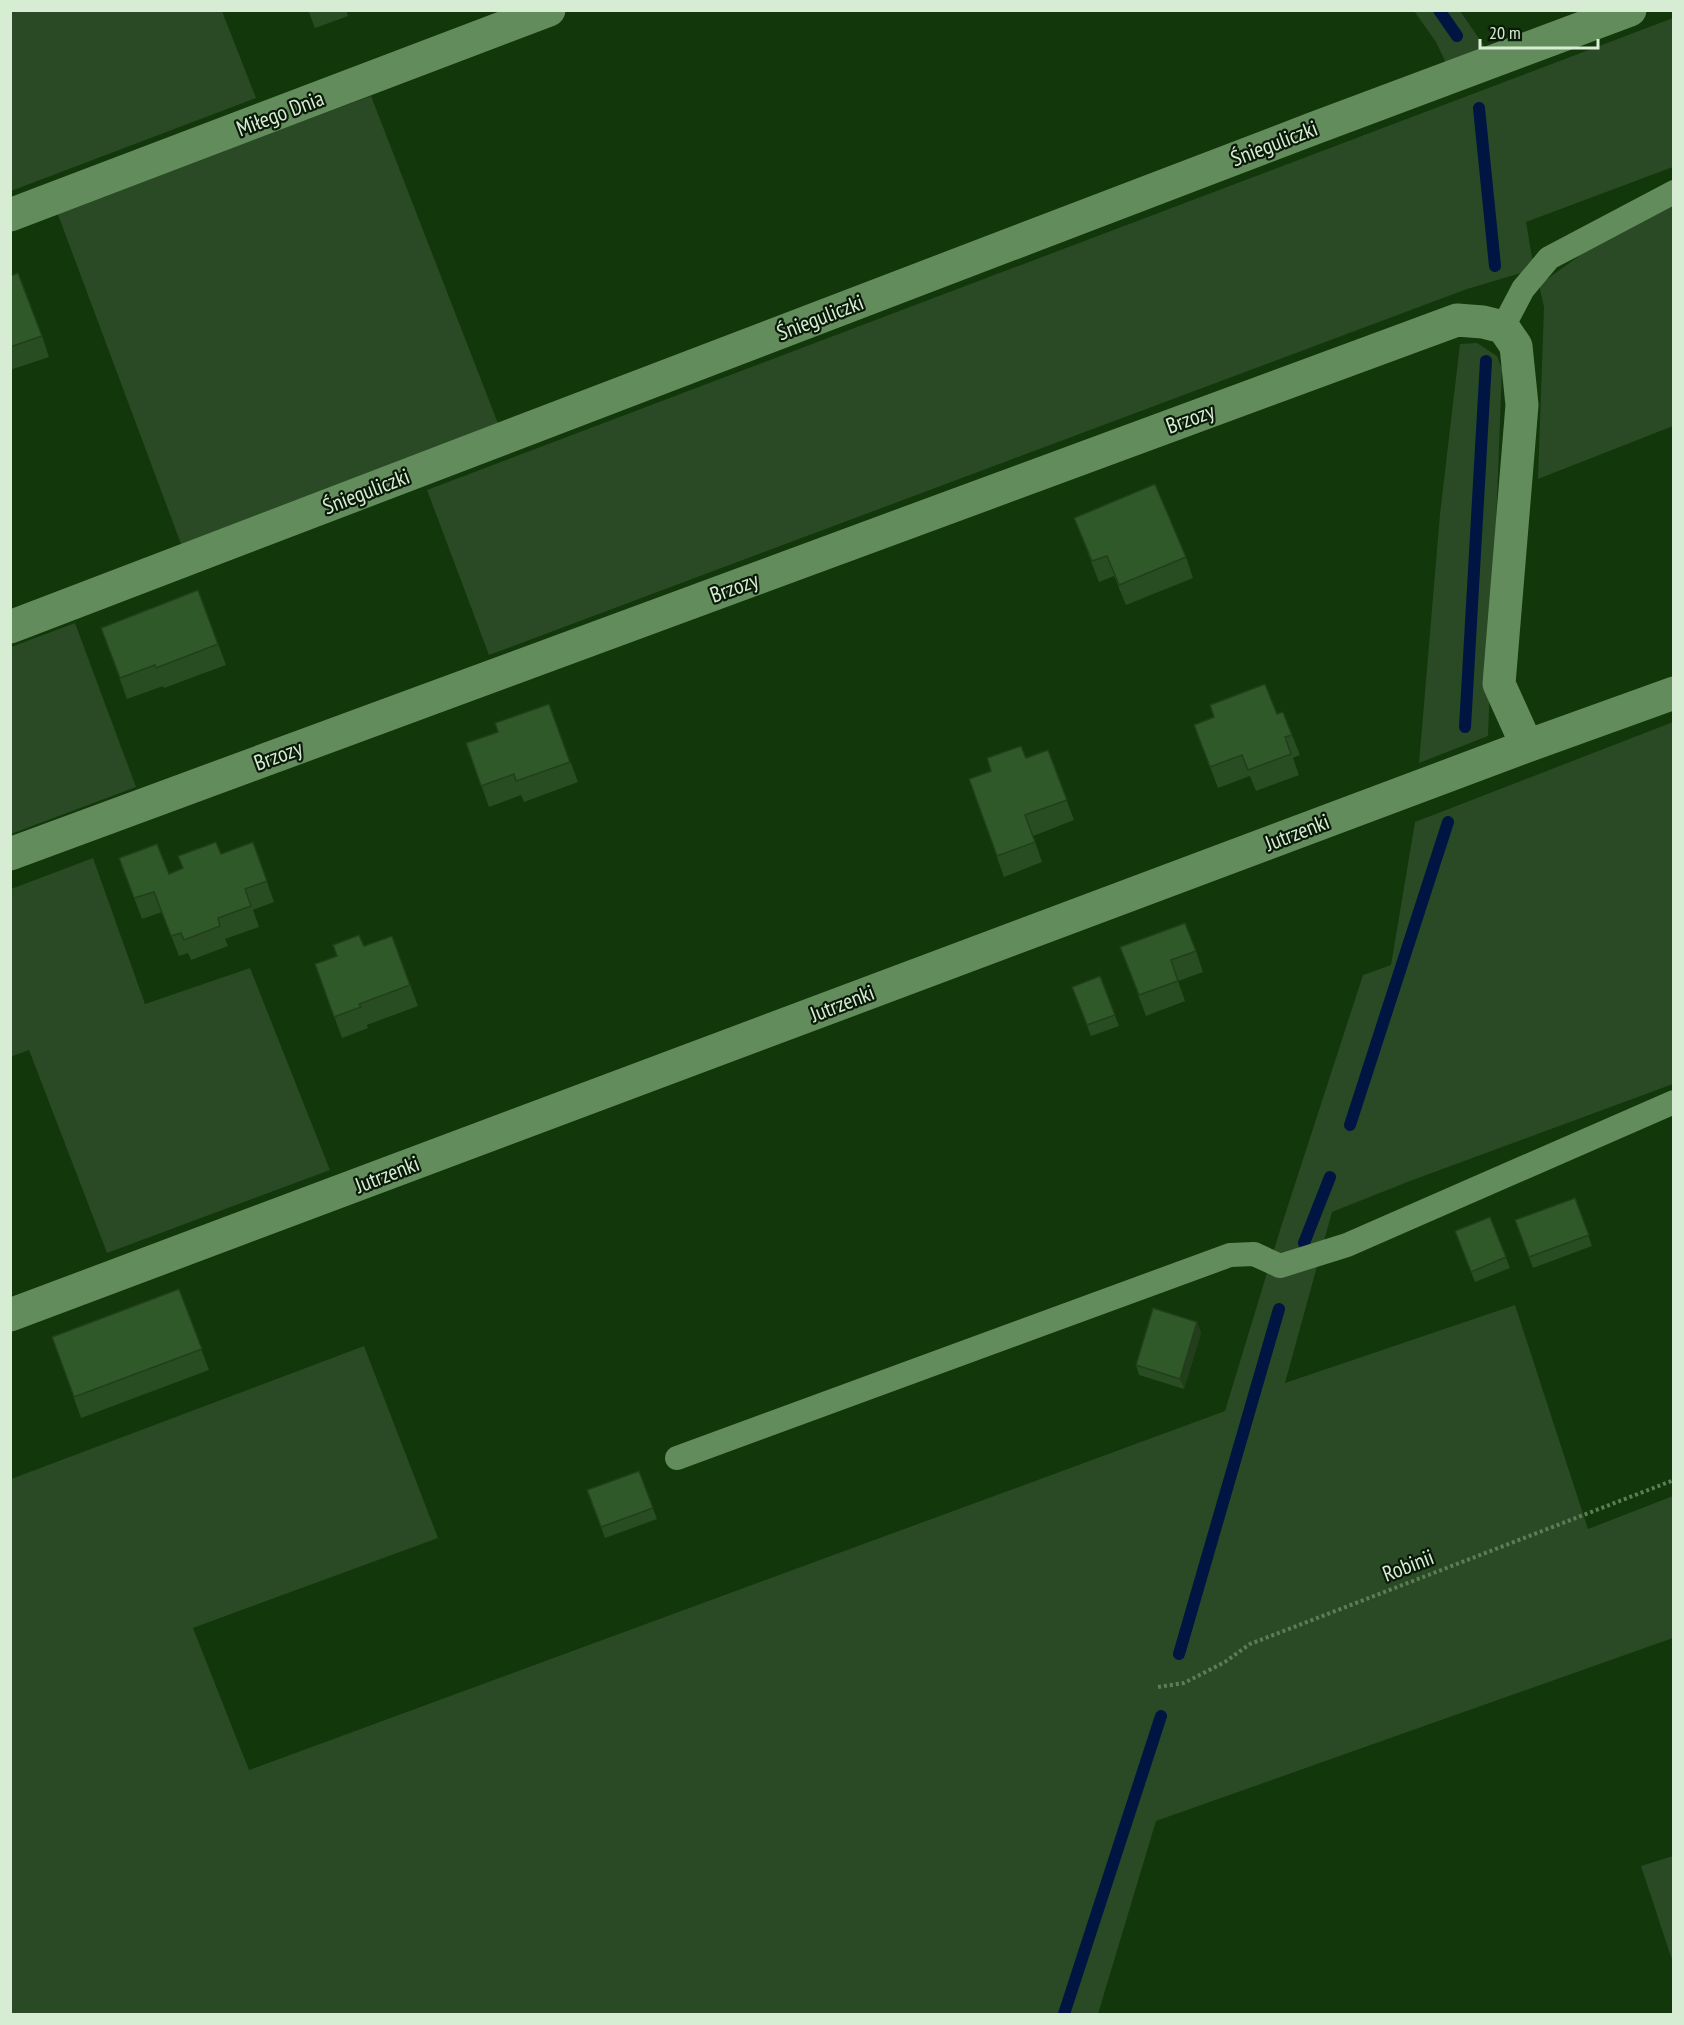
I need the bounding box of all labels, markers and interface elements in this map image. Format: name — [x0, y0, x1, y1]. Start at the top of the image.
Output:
scale bar — [1480, 12, 1598, 50]
text: 20 m — [1489, 21, 1521, 44]
street label: Miłego Dnia — [232, 84, 328, 142]
street label: Śnieguliczki — [1227, 114, 1321, 172]
street label: Śnieguliczki — [773, 288, 867, 346]
street label: Brzozy — [1162, 396, 1219, 440]
street label: Śnieguliczki — [319, 462, 413, 520]
street label: Brzozy — [706, 565, 763, 609]
street label: Brzozy — [250, 733, 307, 777]
street label: Jutrzenki — [1260, 807, 1333, 857]
street label: Jutrzenki — [805, 978, 878, 1028]
street label: Jutrzenki — [350, 1149, 423, 1199]
street label: Robinii — [1378, 1542, 1438, 1588]

